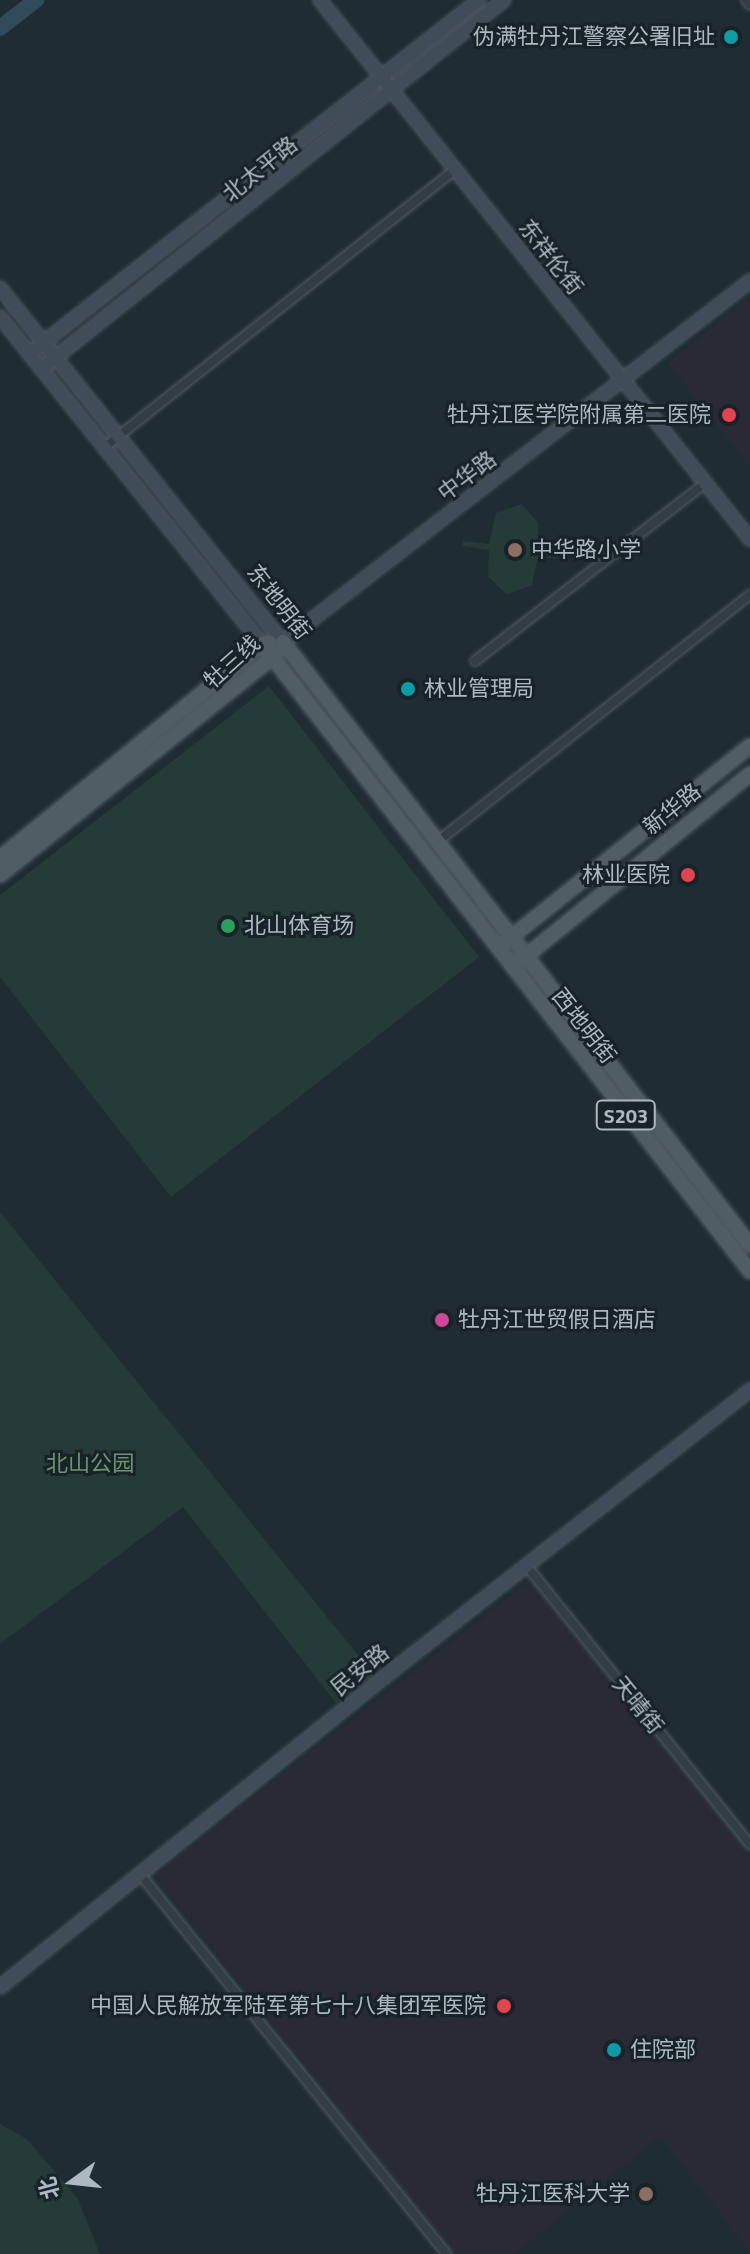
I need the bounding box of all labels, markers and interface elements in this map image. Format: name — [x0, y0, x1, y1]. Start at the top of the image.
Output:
place label: 伪满牡丹江警察公署旧址 — [473, 24, 715, 50]
marker: 伪满牡丹江警察公署旧址 — [722, 28, 740, 46]
street label: 北太平路 — [217, 131, 303, 207]
street label: 东祥伦街 — [514, 214, 588, 300]
place label: 牡丹江医学院附属第二医院 — [447, 402, 711, 428]
marker: 牡丹江医学院附属第二医院 — [718, 404, 740, 426]
street label: 中华路 — [433, 446, 501, 506]
place label: 中华路小学 — [531, 537, 641, 563]
marker: 中华路小学 — [506, 541, 524, 559]
street label: 东地明街 — [242, 559, 316, 645]
street label: 牡三线 — [199, 630, 265, 694]
place label: 林业管理局 — [424, 676, 534, 702]
marker: 林业管理局 — [399, 680, 417, 698]
street label: 新华路 — [638, 778, 706, 840]
place label: 林业医院 — [582, 862, 670, 888]
marker: 林业医院 — [677, 864, 699, 886]
place label: 北山体育场 — [244, 913, 354, 939]
marker: 北山体育场 — [219, 917, 237, 935]
street label: 西地明街 — [547, 983, 621, 1069]
road number: S203 — [594, 1099, 658, 1131]
place label: 牡丹江世贸假日酒店 — [458, 1307, 656, 1333]
marker: 牡丹江世贸假日酒店 — [433, 1311, 451, 1329]
park label: 北山公园 — [46, 1451, 134, 1477]
street label: 民安路 — [326, 1639, 394, 1701]
street label: 天晴街 — [607, 1671, 669, 1739]
place label: 中国人民解放军陆军第七十八集团军医院 — [90, 1993, 486, 2019]
marker: 中国人民解放军陆军第七十八集团军医院 — [493, 1995, 515, 2017]
place label: 住院部 — [630, 2037, 696, 2063]
marker: 住院部 — [605, 2041, 623, 2059]
north arrow — [32, 2142, 112, 2222]
text: 北 — [30, 2173, 68, 2203]
place label: 牡丹江医科大学 — [476, 2181, 630, 2207]
marker: 牡丹江医科大学 — [637, 2185, 655, 2203]

